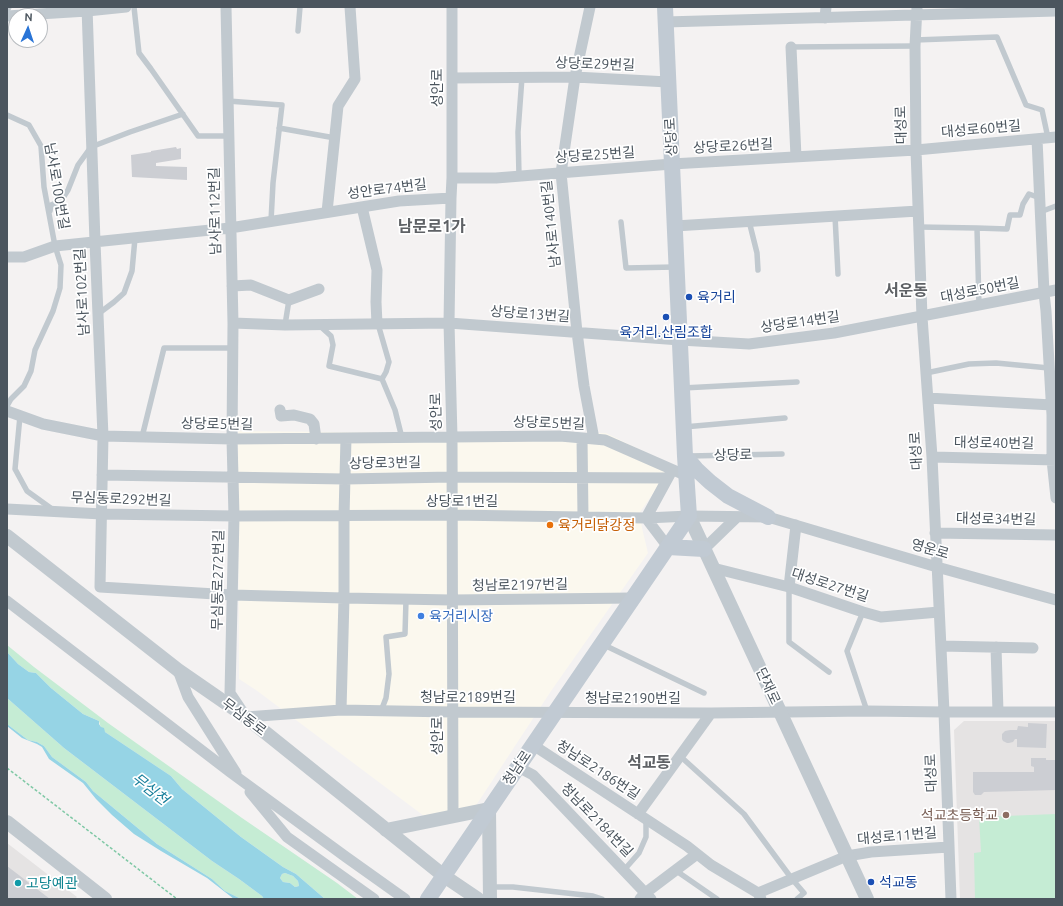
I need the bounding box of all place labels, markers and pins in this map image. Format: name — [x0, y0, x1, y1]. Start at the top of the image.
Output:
place label: 육거리 — [697, 289, 736, 305]
marker: 육거리 — [684, 292, 694, 302]
marker: 육거리.산림조합 — [661, 312, 671, 322]
place label: 육거리.산림조합 — [619, 324, 713, 340]
place label: 육거리닭강정 — [558, 517, 635, 533]
marker: 육거리닭강정 — [545, 520, 555, 530]
place label: 육거리시장 — [429, 608, 493, 624]
marker: 육거리시장 — [416, 611, 426, 621]
place label: 석교초등학교 — [921, 807, 998, 823]
marker: 석교초등학교 — [1001, 810, 1011, 820]
place label: 석교동 — [879, 874, 918, 890]
place label: 고당예관 — [26, 875, 78, 891]
marker: 석교동 — [866, 877, 876, 887]
marker: 고당예관 — [13, 878, 23, 888]

